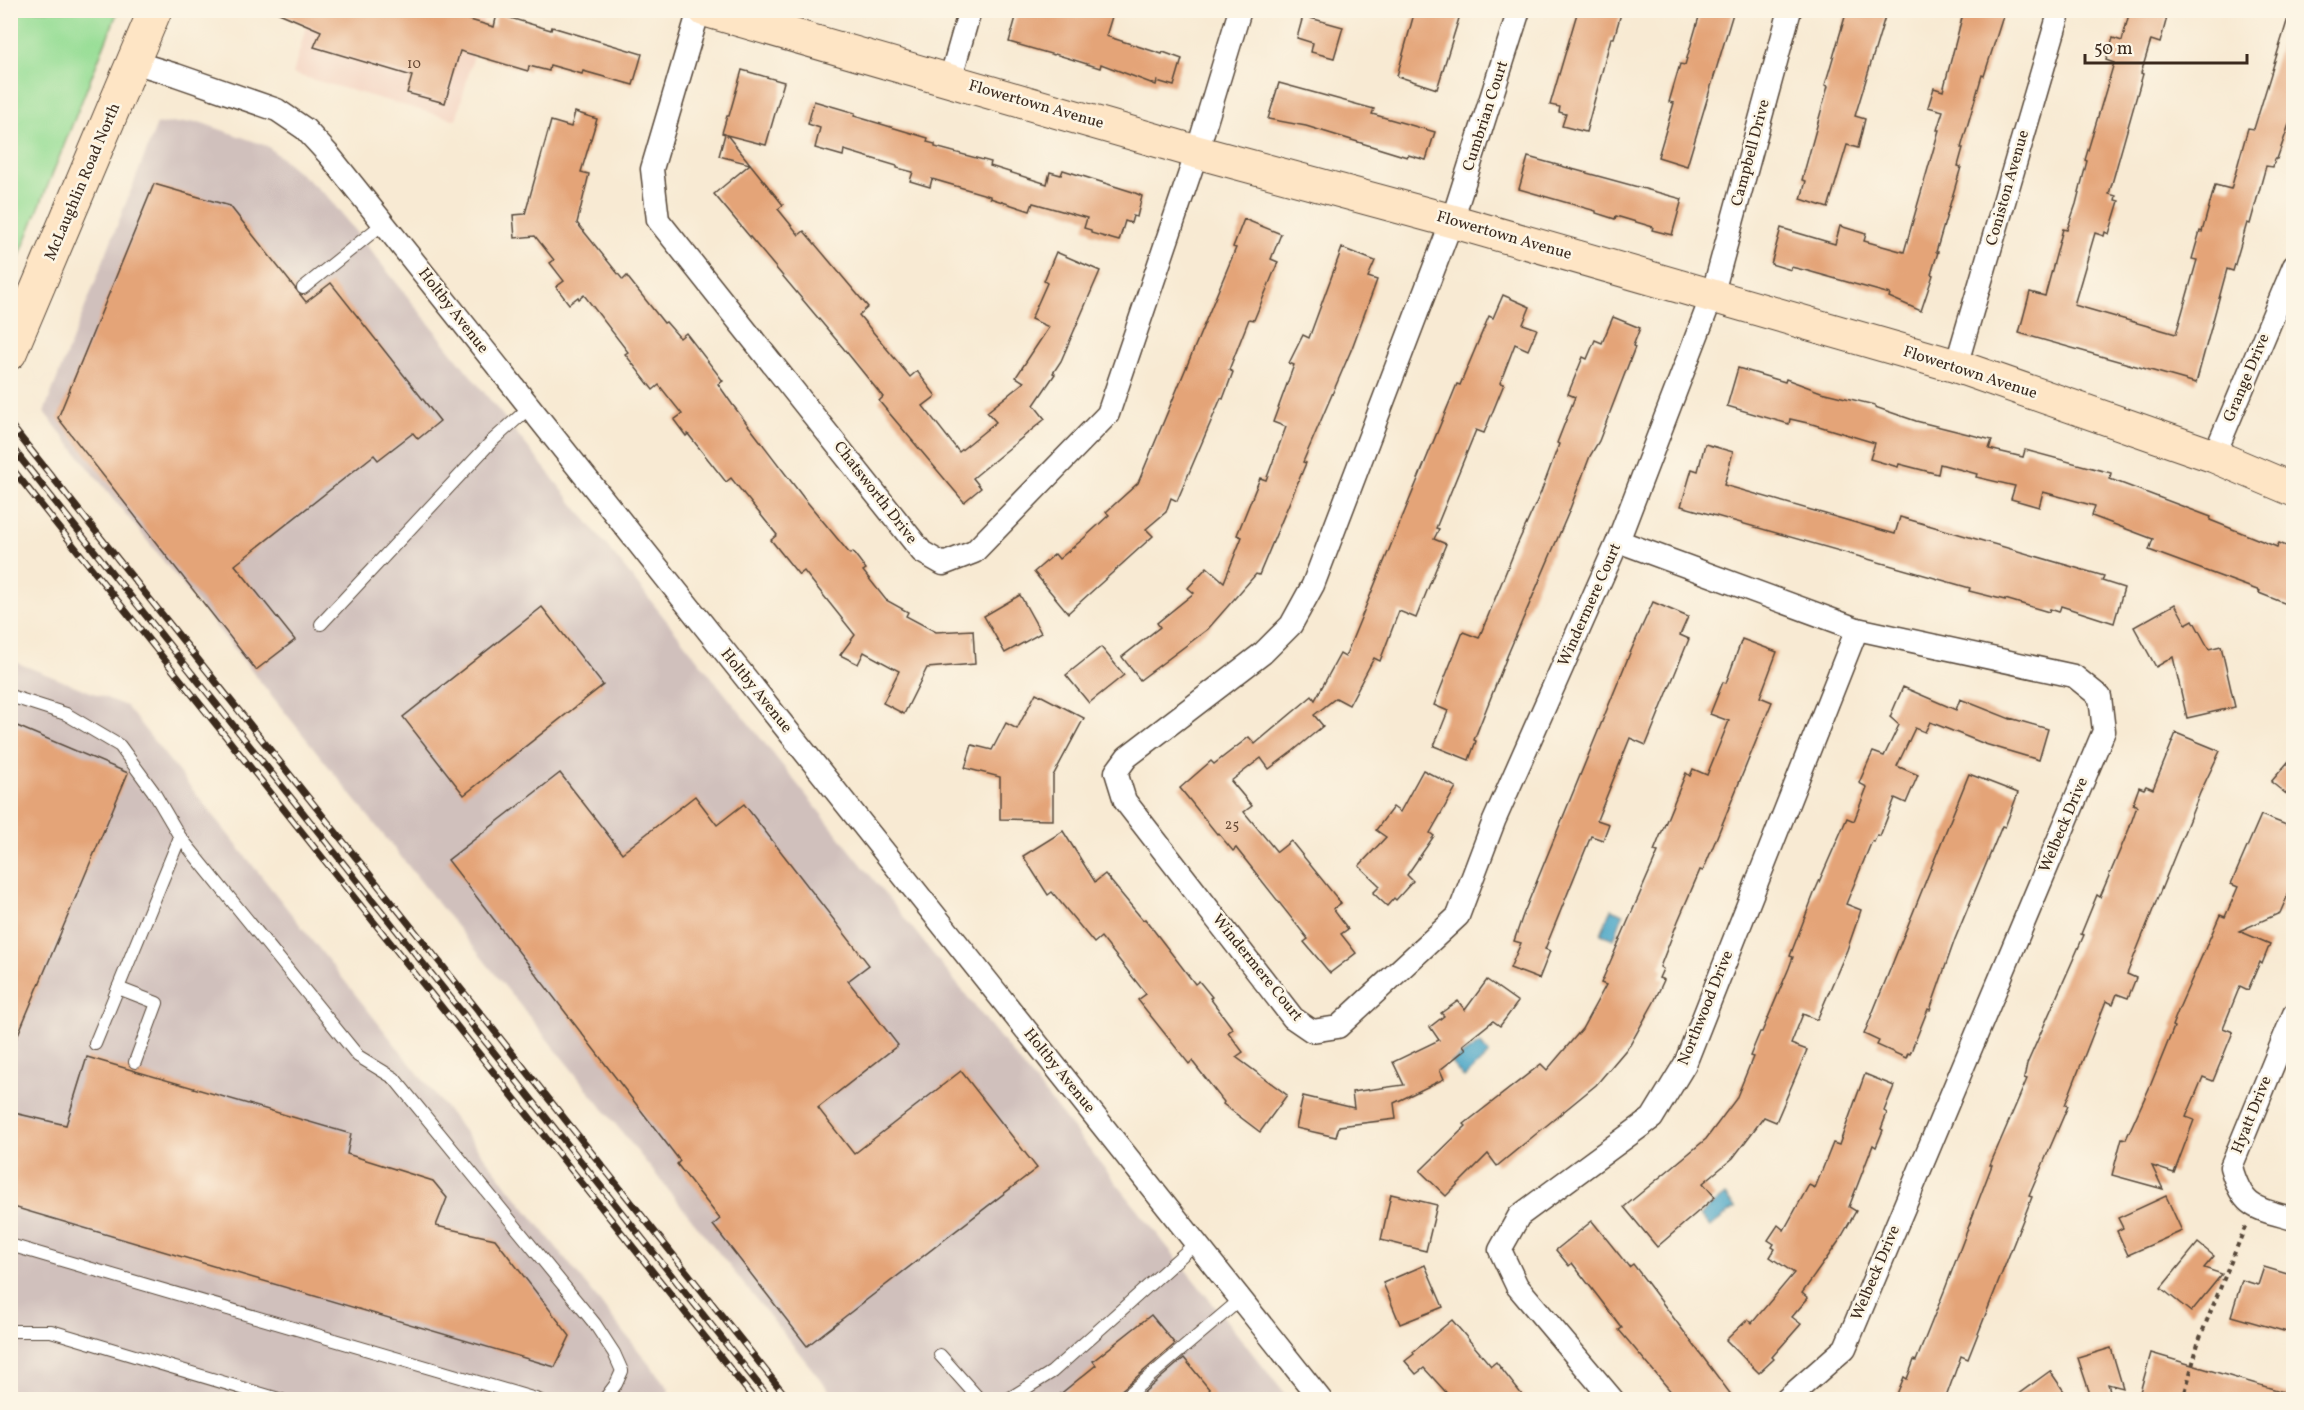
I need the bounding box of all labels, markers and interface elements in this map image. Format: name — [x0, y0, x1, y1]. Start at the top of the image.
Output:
scale bar — [2085, 27, 2247, 65]
text: 50 m — [2094, 37, 2133, 62]
house number: 10 — [407, 55, 421, 74]
street label: Cumbrian Court — [1458, 58, 1514, 174]
street label: Flowertown Avenue — [966, 75, 1106, 135]
street label: Campbell Drive — [1726, 97, 1776, 209]
street label: McLaughlin Road North — [40, 100, 126, 264]
street label: Coniston Avenue — [1981, 128, 2035, 248]
street label: Flowertown Avenue — [1434, 206, 1574, 266]
street label: Holtby Avenue — [413, 264, 493, 358]
street label: Grange Drive — [2219, 330, 2275, 426]
street label: Flowertown Avenue — [1900, 341, 2040, 405]
street label: Chatsworth Drive — [828, 437, 922, 549]
street label: Windermere Court — [1553, 540, 1627, 670]
street label: Holtby Avenue — [715, 644, 797, 738]
street label: Welbeck Drive — [2034, 774, 2094, 876]
house number: 25 — [1225, 816, 1239, 835]
street label: Windermere Court — [1207, 909, 1308, 1027]
street label: Northwood Drive — [1673, 947, 1739, 1069]
street label: Holtby Avenue — [1018, 1024, 1100, 1118]
street label: Hyatt Drive — [2226, 1073, 2278, 1157]
street label: Welbeck Drive — [1846, 1222, 1906, 1324]

